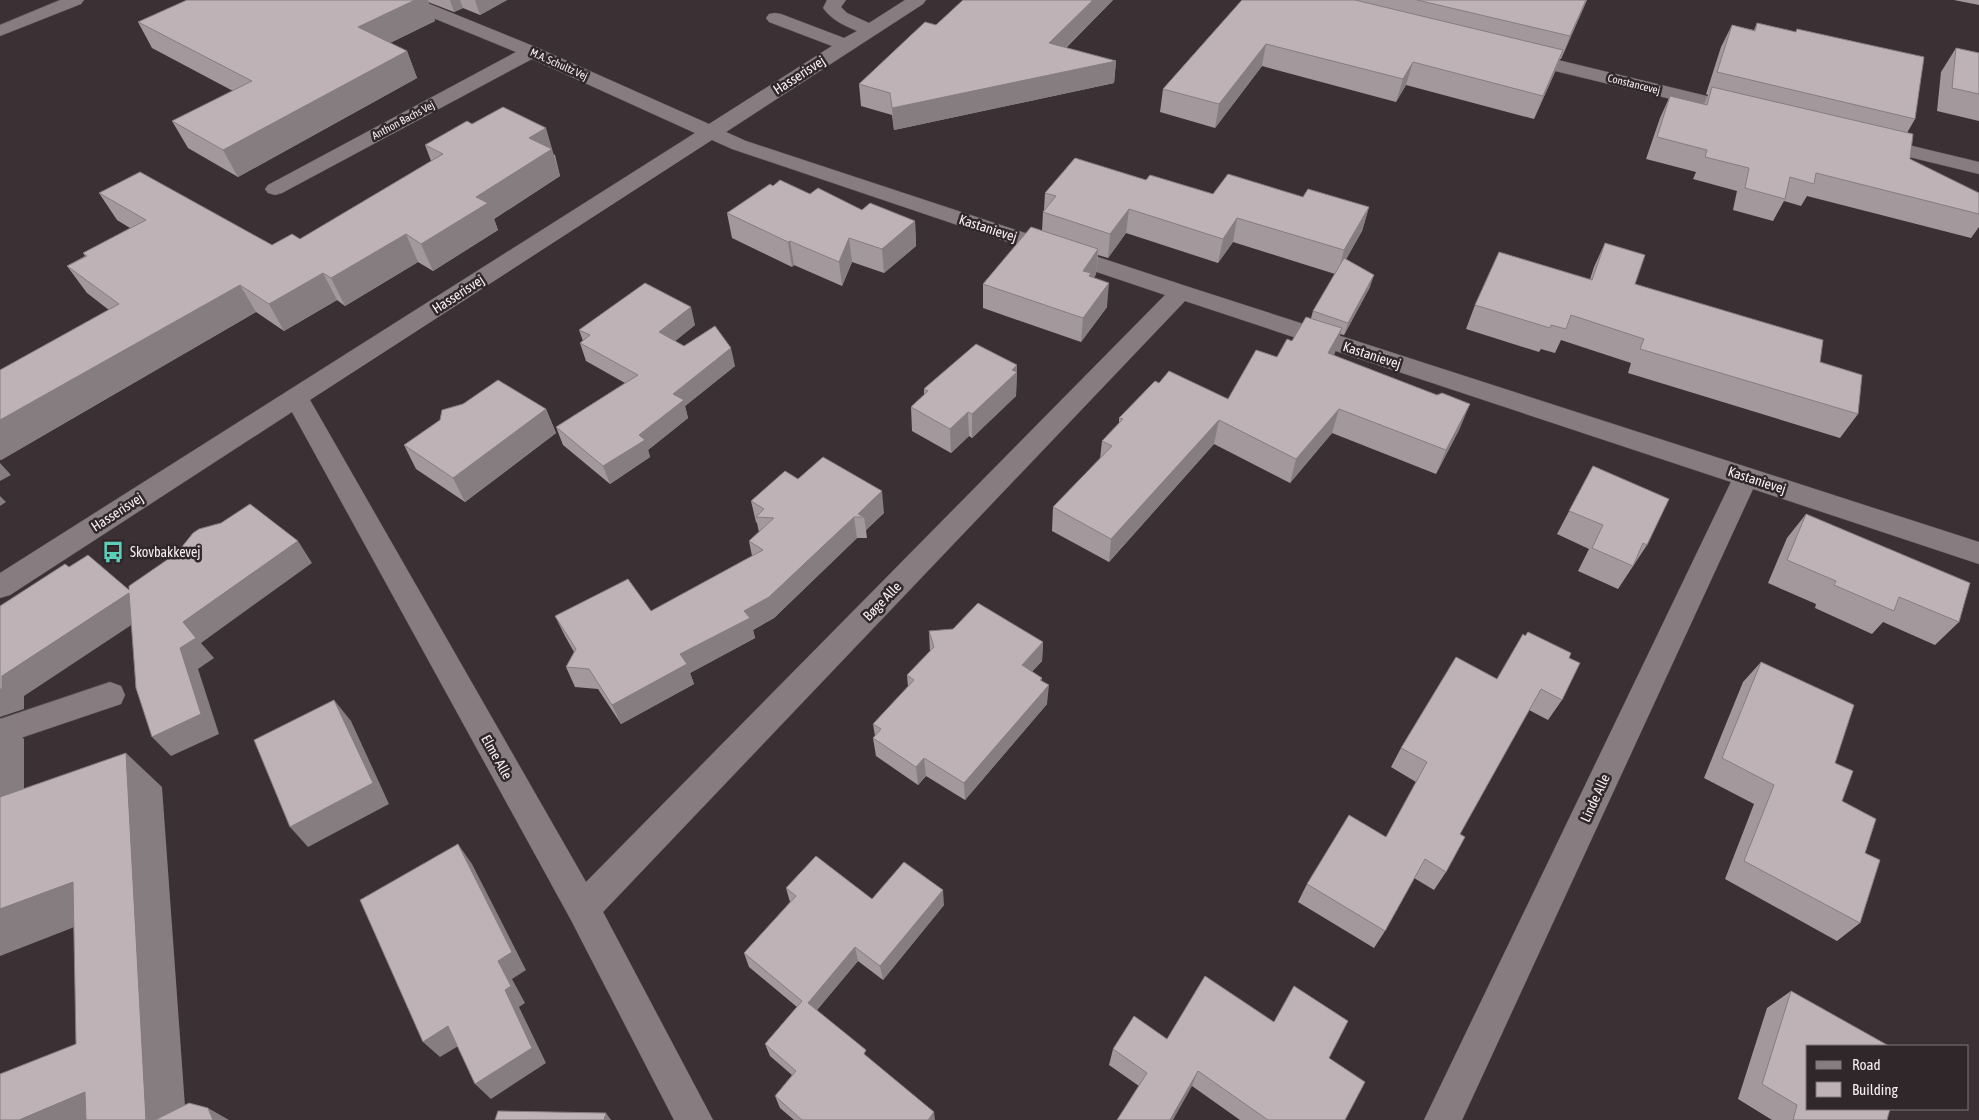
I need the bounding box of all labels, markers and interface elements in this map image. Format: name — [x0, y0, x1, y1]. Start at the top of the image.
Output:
street label: M.A. Schultz Vej — [528, 46, 590, 82]
street label: Hasserisvej — [770, 52, 828, 98]
street label: Constancevej — [1606, 72, 1662, 96]
street label: Anthon Bachs Vej — [370, 99, 436, 141]
street label: Kastanievej — [957, 211, 1019, 245]
street label: Hasserisvej — [429, 271, 487, 317]
street label: Kastanievej — [1341, 338, 1403, 372]
street label: Kastanievej — [1726, 463, 1788, 497]
street label: Hasserisvej — [88, 489, 146, 535]
bus stop icon: Skovbakkevej — [100, 539, 126, 565]
place label: Skovbakkevej — [130, 544, 201, 560]
street label: Bøge Alle — [860, 578, 904, 624]
street label: Elme Alle — [478, 732, 516, 782]
street label: Linde Alle — [1577, 772, 1613, 824]
legend — [1806, 1045, 1969, 1110]
text: Road — [1852, 1056, 1881, 1073]
text: Building — [1852, 1081, 1898, 1098]

